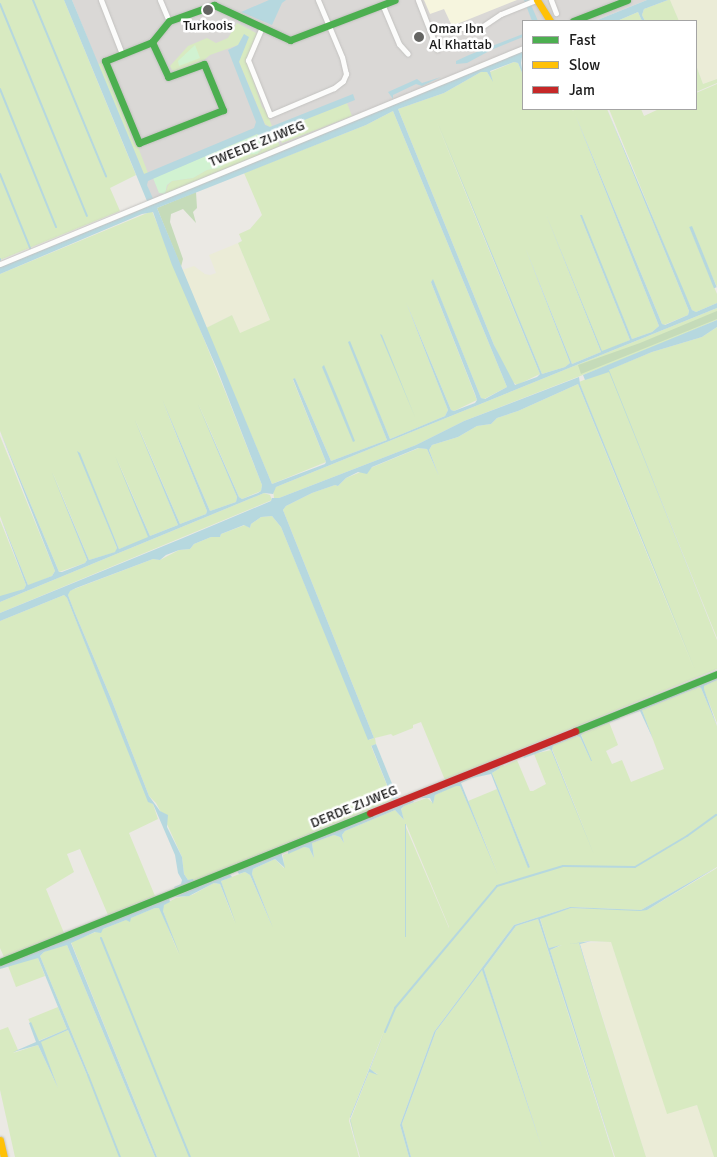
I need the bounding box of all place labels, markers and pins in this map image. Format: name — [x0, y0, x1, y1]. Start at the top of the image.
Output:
marker: Turkoois — [202, 4, 214, 16]
place label: Turkoois — [183, 18, 233, 34]
place label: Omar Ibn Al Khattab — [429, 21, 492, 54]
marker: Omar Ibn Al Khattab — [413, 31, 425, 43]

